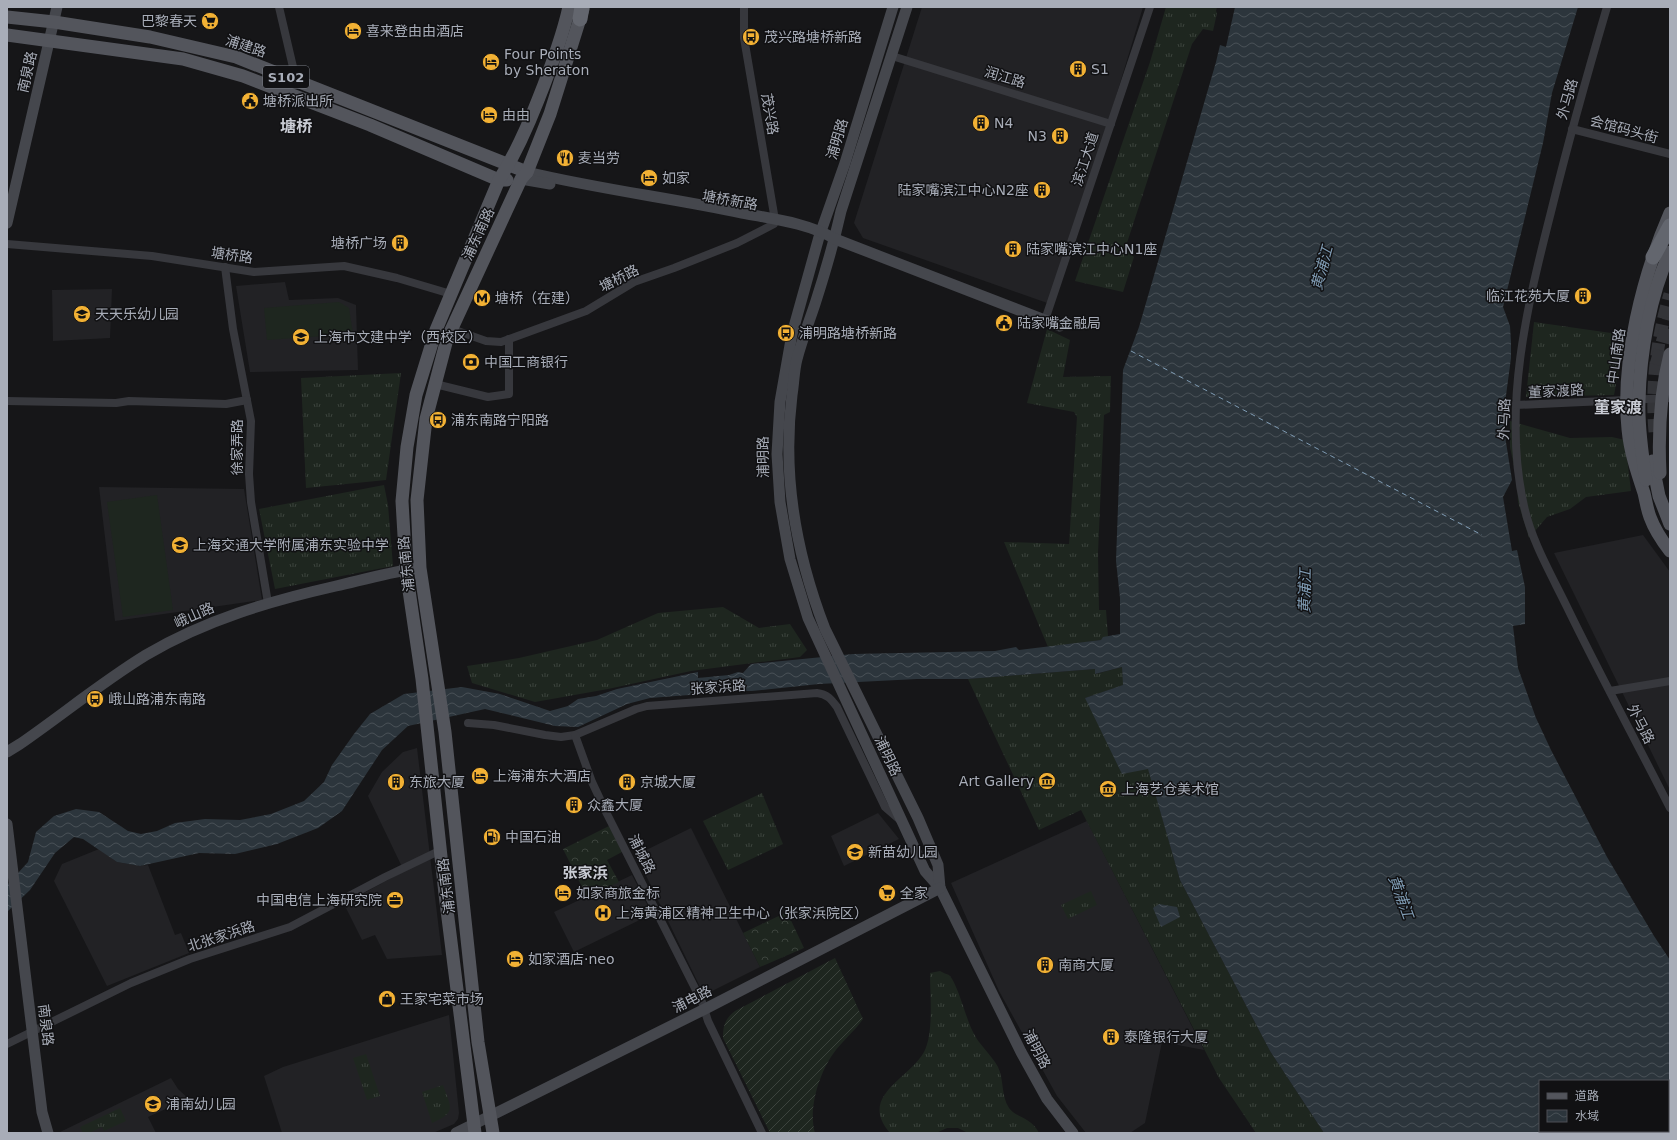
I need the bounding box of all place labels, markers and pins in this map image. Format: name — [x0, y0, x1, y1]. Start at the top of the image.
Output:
supermarket icon: 巴黎春天 — [200, 11, 220, 31]
place label: 巴黎春天 — [141, 13, 197, 29]
hotel icon: 喜来登由由酒店 — [343, 21, 363, 41]
place label: 喜来登由由酒店 — [366, 23, 464, 39]
bus stop icon: 茂兴路塘桥新路 — [741, 27, 761, 47]
place label: 茂兴路塘桥新路 — [764, 29, 862, 45]
place label: Four Points by Sheraton — [504, 46, 589, 78]
hotel icon: Four Points by Sheraton — [481, 52, 501, 72]
building icon: S1 — [1068, 59, 1088, 79]
place label: S1 — [1091, 61, 1109, 77]
public building icon: 塘桥派出所 — [240, 91, 260, 111]
place label: 塘桥派出所 — [263, 93, 333, 109]
hotel icon: 由由 — [479, 105, 499, 125]
place label: 由由 — [502, 107, 530, 123]
building icon: N4 — [971, 113, 991, 133]
place label: N4 — [994, 115, 1013, 131]
building icon: N3 — [1050, 126, 1070, 146]
place label: N3 — [1028, 128, 1047, 144]
restaurant icon: 麦当劳 — [555, 148, 575, 168]
place label: 麦当劳 — [578, 150, 620, 166]
hotel icon: 如家 — [639, 168, 659, 188]
place label: 如家 — [662, 170, 690, 186]
building icon: 陆家嘴滨江中心N2座 — [1032, 180, 1052, 200]
place label: 陆家嘴滨江中心N2座 — [898, 182, 1029, 198]
building icon: 塘桥广场 — [390, 233, 410, 253]
place label: 塘桥广场 — [331, 235, 387, 251]
building icon: 陆家嘴滨江中心N1座 — [1003, 239, 1023, 259]
place label: 陆家嘴滨江中心N1座 — [1026, 241, 1157, 257]
building icon: 临江花苑大厦 — [1573, 286, 1593, 306]
metro station icon: 塘桥（在建） — [472, 288, 492, 308]
place label: 临江花苑大厦 — [1486, 288, 1570, 304]
place label: 塘桥（在建） — [495, 290, 579, 306]
school or university icon: 天天乐幼儿园 — [72, 304, 92, 324]
place label: 天天乐幼儿园 — [95, 306, 179, 322]
public building icon: 陆家嘴金融局 — [994, 313, 1014, 333]
place label: 陆家嘴金融局 — [1017, 315, 1101, 331]
bus stop icon: 浦明路塘桥新路 — [776, 323, 796, 343]
place label: 浦明路塘桥新路 — [799, 325, 897, 341]
school or university icon: 上海市文建中学（西校区） — [291, 327, 311, 347]
place label: 上海市文建中学（西校区） — [314, 329, 482, 345]
bank icon: 中国工商银行 — [461, 352, 481, 372]
place label: 中国工商银行 — [484, 354, 568, 370]
bus stop icon: 浦东南路宁阳路 — [428, 410, 448, 430]
place label: 浦东南路宁阳路 — [451, 412, 549, 428]
school or university icon: 上海交通大学附属浦东实验中学 — [170, 535, 190, 555]
place label: 上海交通大学附属浦东实验中学 — [193, 537, 389, 553]
bus stop icon: 峨山路浦东南路 — [85, 689, 105, 709]
place label: 峨山路浦东南路 — [108, 691, 206, 707]
hotel icon: 上海浦东大酒店 — [470, 766, 490, 786]
place label: 上海浦东大酒店 — [493, 768, 591, 784]
museum icon: Art Gallery — [1037, 771, 1057, 791]
building icon: 东旅大厦 — [386, 772, 406, 792]
building icon: 京城大厦 — [617, 772, 637, 792]
place label: Art Gallery — [959, 773, 1034, 789]
place label: 东旅大厦 — [409, 774, 465, 790]
place label: 京城大厦 — [640, 774, 696, 790]
museum icon: 上海艺仓美术馆 — [1098, 779, 1118, 799]
place label: 上海艺仓美术馆 — [1121, 781, 1219, 797]
building icon: 众鑫大厦 — [564, 795, 584, 815]
place label: 众鑫大厦 — [587, 797, 643, 813]
fuel station icon: 中国石油 — [482, 827, 502, 847]
place label: 中国石油 — [505, 829, 561, 845]
school or university icon: 新苗幼儿园 — [845, 842, 865, 862]
place label: 新苗幼儿园 — [868, 844, 938, 860]
hotel icon: 如家商旅金标 — [553, 883, 573, 903]
supermarket icon: 全家 — [877, 883, 897, 903]
place label: 如家商旅金标 — [576, 885, 660, 901]
place label: 全家 — [900, 885, 928, 901]
office icon: 中国电信上海研究院 — [385, 890, 405, 910]
place label: 中国电信上海研究院 — [256, 892, 382, 908]
hospital icon: 上海黄浦区精神卫生中心（张家浜院区） — [593, 903, 613, 923]
place label: 上海黄浦区精神卫生中心（张家浜院区） — [616, 905, 868, 921]
hotel icon: 如家酒店·neo — [505, 949, 525, 969]
place label: 如家酒店·neo — [528, 951, 615, 967]
building icon: 南商大厦 — [1035, 955, 1055, 975]
place label: 南商大厦 — [1058, 957, 1114, 973]
shop icon: 王家宅菜市场 — [377, 989, 397, 1009]
place label: 王家宅菜市场 — [400, 991, 484, 1007]
building icon: 泰隆银行大厦 — [1101, 1027, 1121, 1047]
place label: 泰隆银行大厦 — [1124, 1029, 1208, 1045]
school or university icon: 浦南幼儿园 — [143, 1094, 163, 1114]
place label: 浦南幼儿园 — [166, 1096, 236, 1112]

